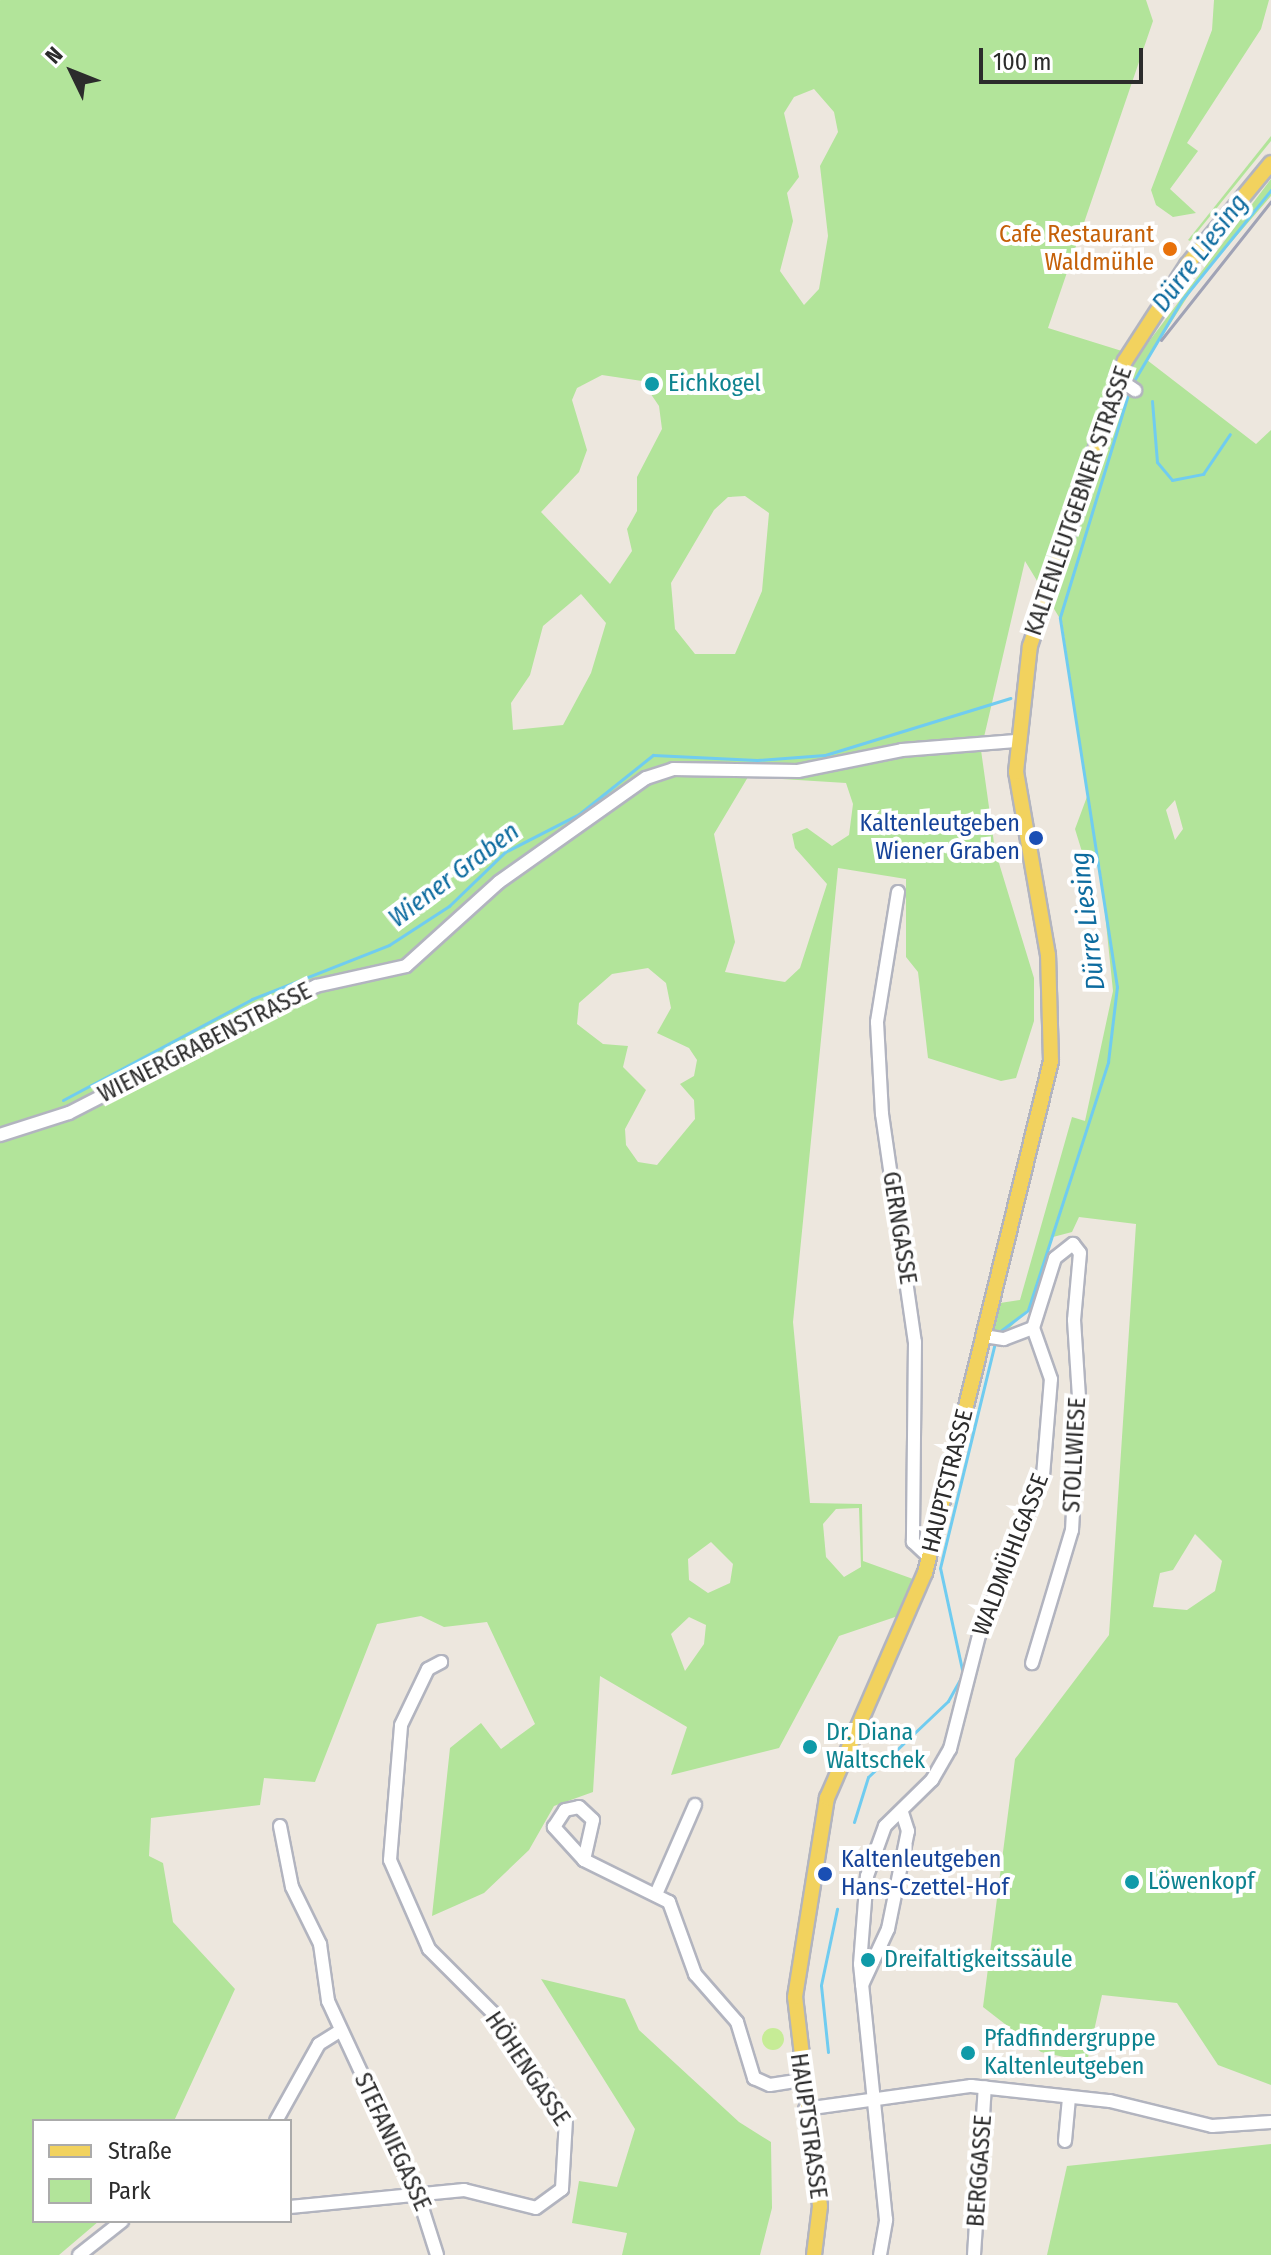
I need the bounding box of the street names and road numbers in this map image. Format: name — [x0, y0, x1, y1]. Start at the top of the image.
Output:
street label: KALTENLEUTGEBNER STRASSE — [1019, 363, 1139, 639]
street label: WIENERGRABENSTRASSE — [94, 977, 316, 1109]
street label: GERNGASSE — [876, 1170, 922, 1286]
street label: STOLLWIESE — [1058, 1397, 1092, 1513]
street label: HAUPTSTRASSE — [916, 1406, 980, 1556]
street label: WALDMÜHLGASSE — [967, 1470, 1055, 1640]
street label: HÖHENGASSE — [478, 2007, 576, 2131]
street label: HAUPTSTRASSE — [784, 2051, 832, 2201]
street label: STEFANIEGASSE — [348, 2069, 436, 2215]
street label: BERGGASSE — [962, 2114, 998, 2228]

